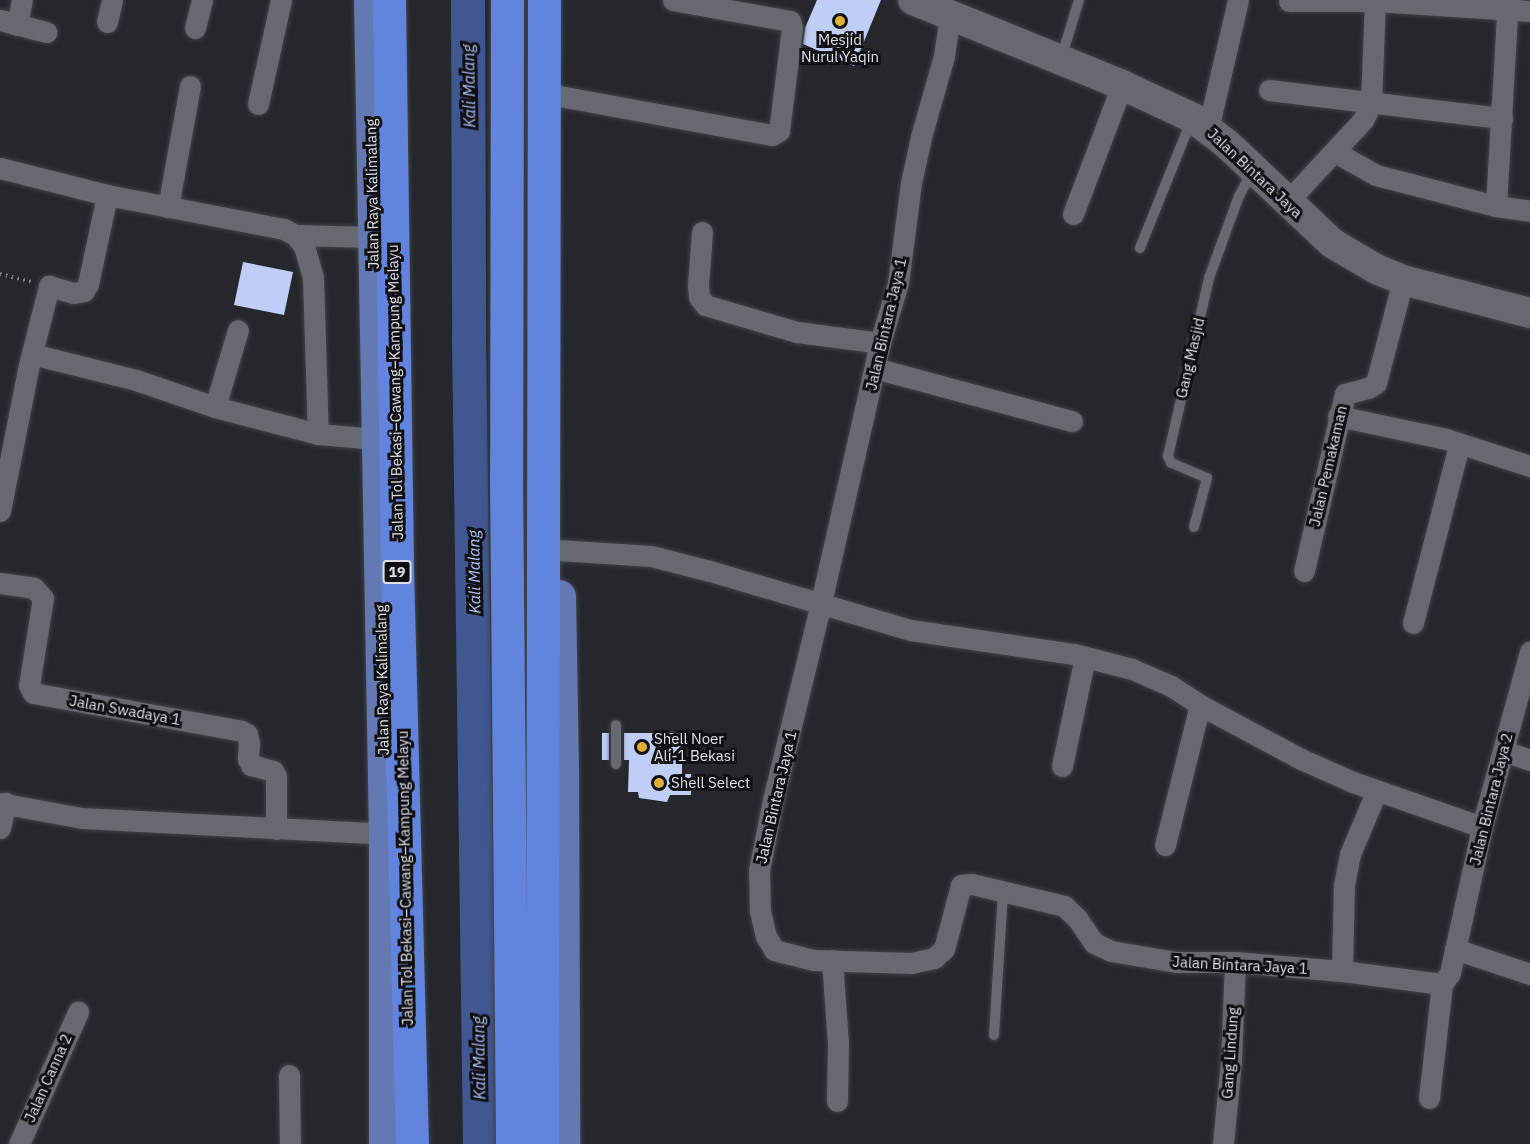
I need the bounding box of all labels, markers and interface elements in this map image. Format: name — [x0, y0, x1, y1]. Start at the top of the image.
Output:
marker: Mesjid Nurul Yaqin — [833, 14, 847, 28]
place label: Mesjid Nurul Yaqin — [801, 30, 879, 65]
water label: Kali Malang — [459, 44, 479, 128]
street label: Jalan Raya Kalimalang — [362, 118, 382, 270]
street label: Jalan Bintara Jaya — [1204, 124, 1306, 222]
street label: Jalan Tol Bekasi–Cawang–Kampung Melayu — [383, 244, 407, 540]
street label: Jalan Bintara Jaya 1 — [862, 256, 910, 392]
street label: Gang Masjid — [1172, 316, 1208, 400]
street label: Jalan Pemakaman — [1305, 404, 1351, 528]
water label: Kali Malang — [464, 530, 484, 614]
road number: 19 — [382, 561, 412, 583]
street label: Jalan Raya Kalimalang — [372, 604, 392, 756]
street label: Jalan Swadaya 1 — [68, 691, 182, 729]
place label: Shell Noer Ali-1 Bekasi — [654, 729, 735, 764]
street label: Jalan Bintara Jaya 1 — [752, 729, 800, 865]
street label: Jalan Tol Bekasi–Cawang–Kampung Melayu — [393, 730, 417, 1026]
street label: Jalan Bintara Jaya 2 — [1466, 731, 1516, 867]
marker: Shell Noer Ali-1 Bekasi — [635, 740, 649, 754]
place label: Shell Select — [671, 774, 750, 792]
marker: Shell Select — [652, 776, 666, 790]
street label: Jalan Bintara Jaya 1 — [1172, 952, 1308, 978]
street label: Gang Lindung — [1218, 1007, 1242, 1099]
water label: Kali Malang — [469, 1016, 489, 1100]
street label: Jalan Canna 2 — [21, 1031, 75, 1125]

